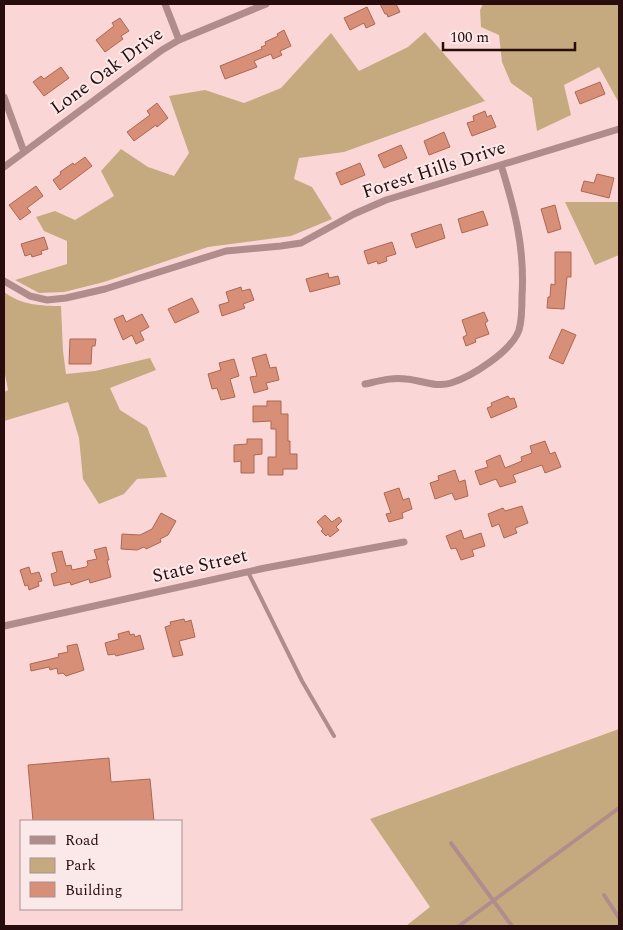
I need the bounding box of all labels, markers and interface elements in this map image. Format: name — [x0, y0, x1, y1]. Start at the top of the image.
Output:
street label: Lone Oak Drive — [44, 20, 170, 122]
scale bar — [443, 20, 576, 52]
text: 100 m — [450, 26, 489, 49]
street label: Forest Hills Drive — [358, 133, 510, 207]
street label: State Street — [150, 541, 251, 591]
legend — [20, 820, 182, 910]
text: Road — [65, 829, 99, 852]
text: Park — [65, 854, 96, 877]
text: Building — [65, 879, 122, 902]

